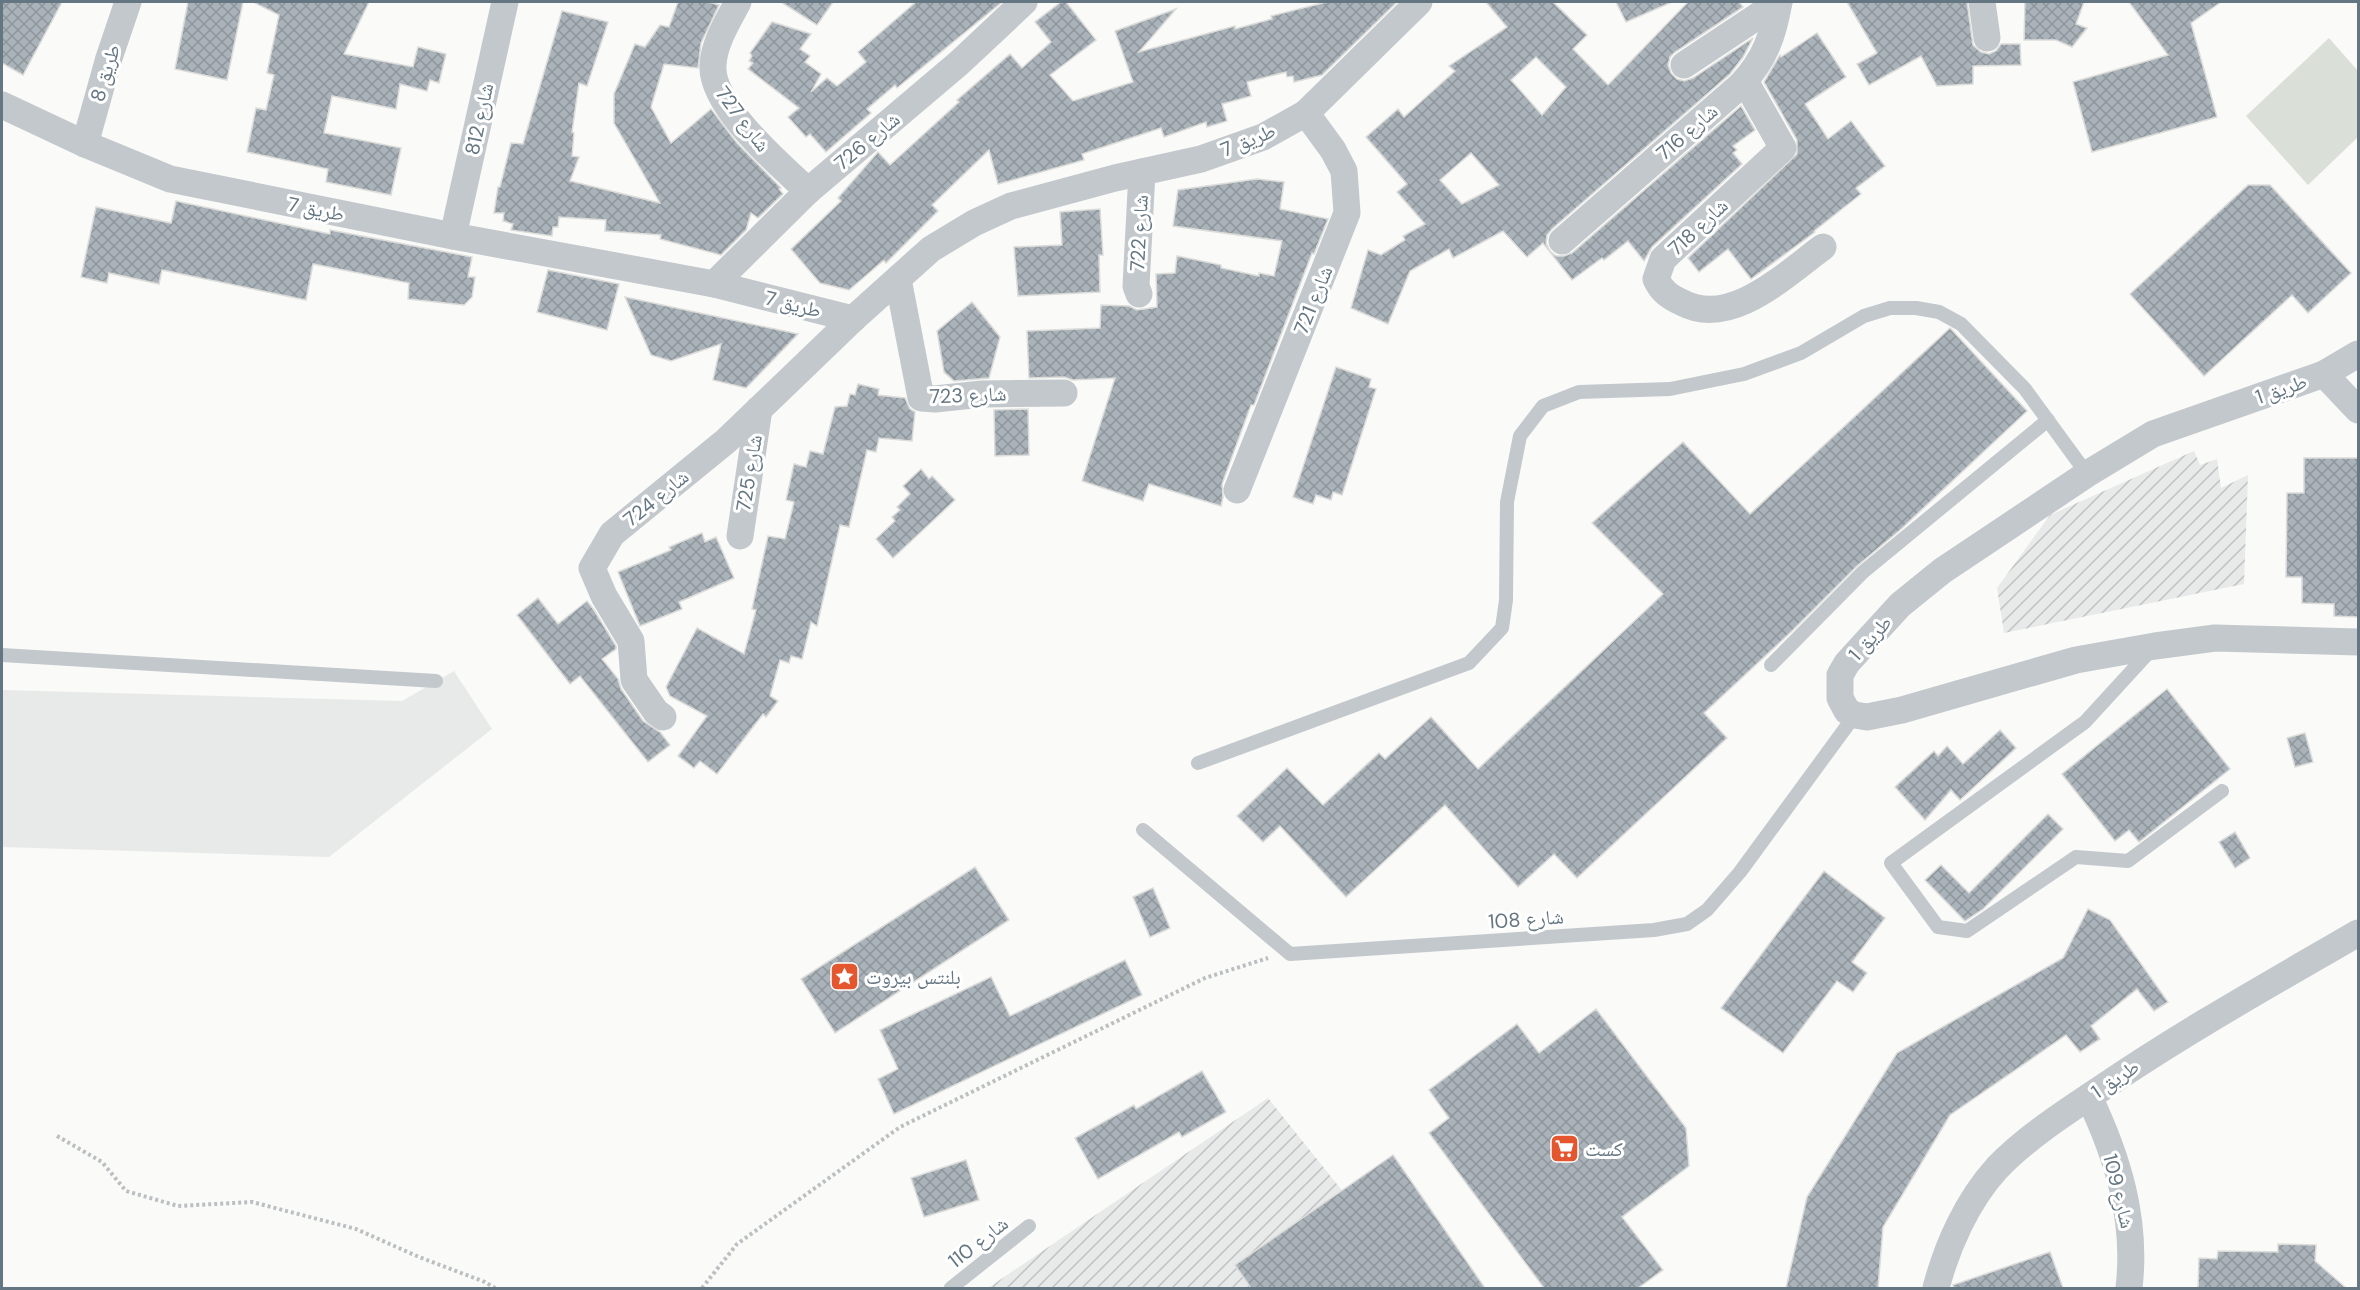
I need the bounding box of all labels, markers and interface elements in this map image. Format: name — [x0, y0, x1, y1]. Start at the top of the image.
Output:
street label: طريق 8 — [84, 41, 126, 105]
street label: شارع 812 — [459, 81, 499, 157]
street label: شارع 727 — [710, 81, 776, 157]
street label: شارع 716 — [1651, 98, 1723, 166]
street label: شارع 726 — [829, 106, 905, 176]
street label: 7 طريق — [1217, 117, 1279, 163]
street label: 7 طريق — [286, 191, 346, 227]
street label: شارع 718 — [1663, 193, 1733, 261]
street label: شارع 722 — [1124, 194, 1154, 272]
street label: شارع 721 — [1288, 262, 1338, 338]
street label: 7 طريق — [762, 284, 824, 324]
street label: طريق 1 — [2252, 368, 2310, 410]
street label: شارع 723 — [929, 381, 1007, 409]
street label: شارع 725 — [730, 433, 768, 513]
street label: شارع 724 — [618, 464, 694, 532]
street label: طريق 1 — [1843, 610, 1897, 666]
street label: شارع 108 — [1487, 903, 1565, 935]
place icon: بلنتس بيروت — [829, 961, 861, 993]
place label: بلنتس بيروت — [866, 964, 961, 990]
street label: طريق 1 — [2086, 1054, 2144, 1104]
supermarket icon: كست — [1548, 1133, 1580, 1165]
place label: كست — [1585, 1136, 1623, 1162]
street label: شارع 109 — [2097, 1151, 2141, 1231]
street label: شارع 110 — [943, 1210, 1013, 1274]

